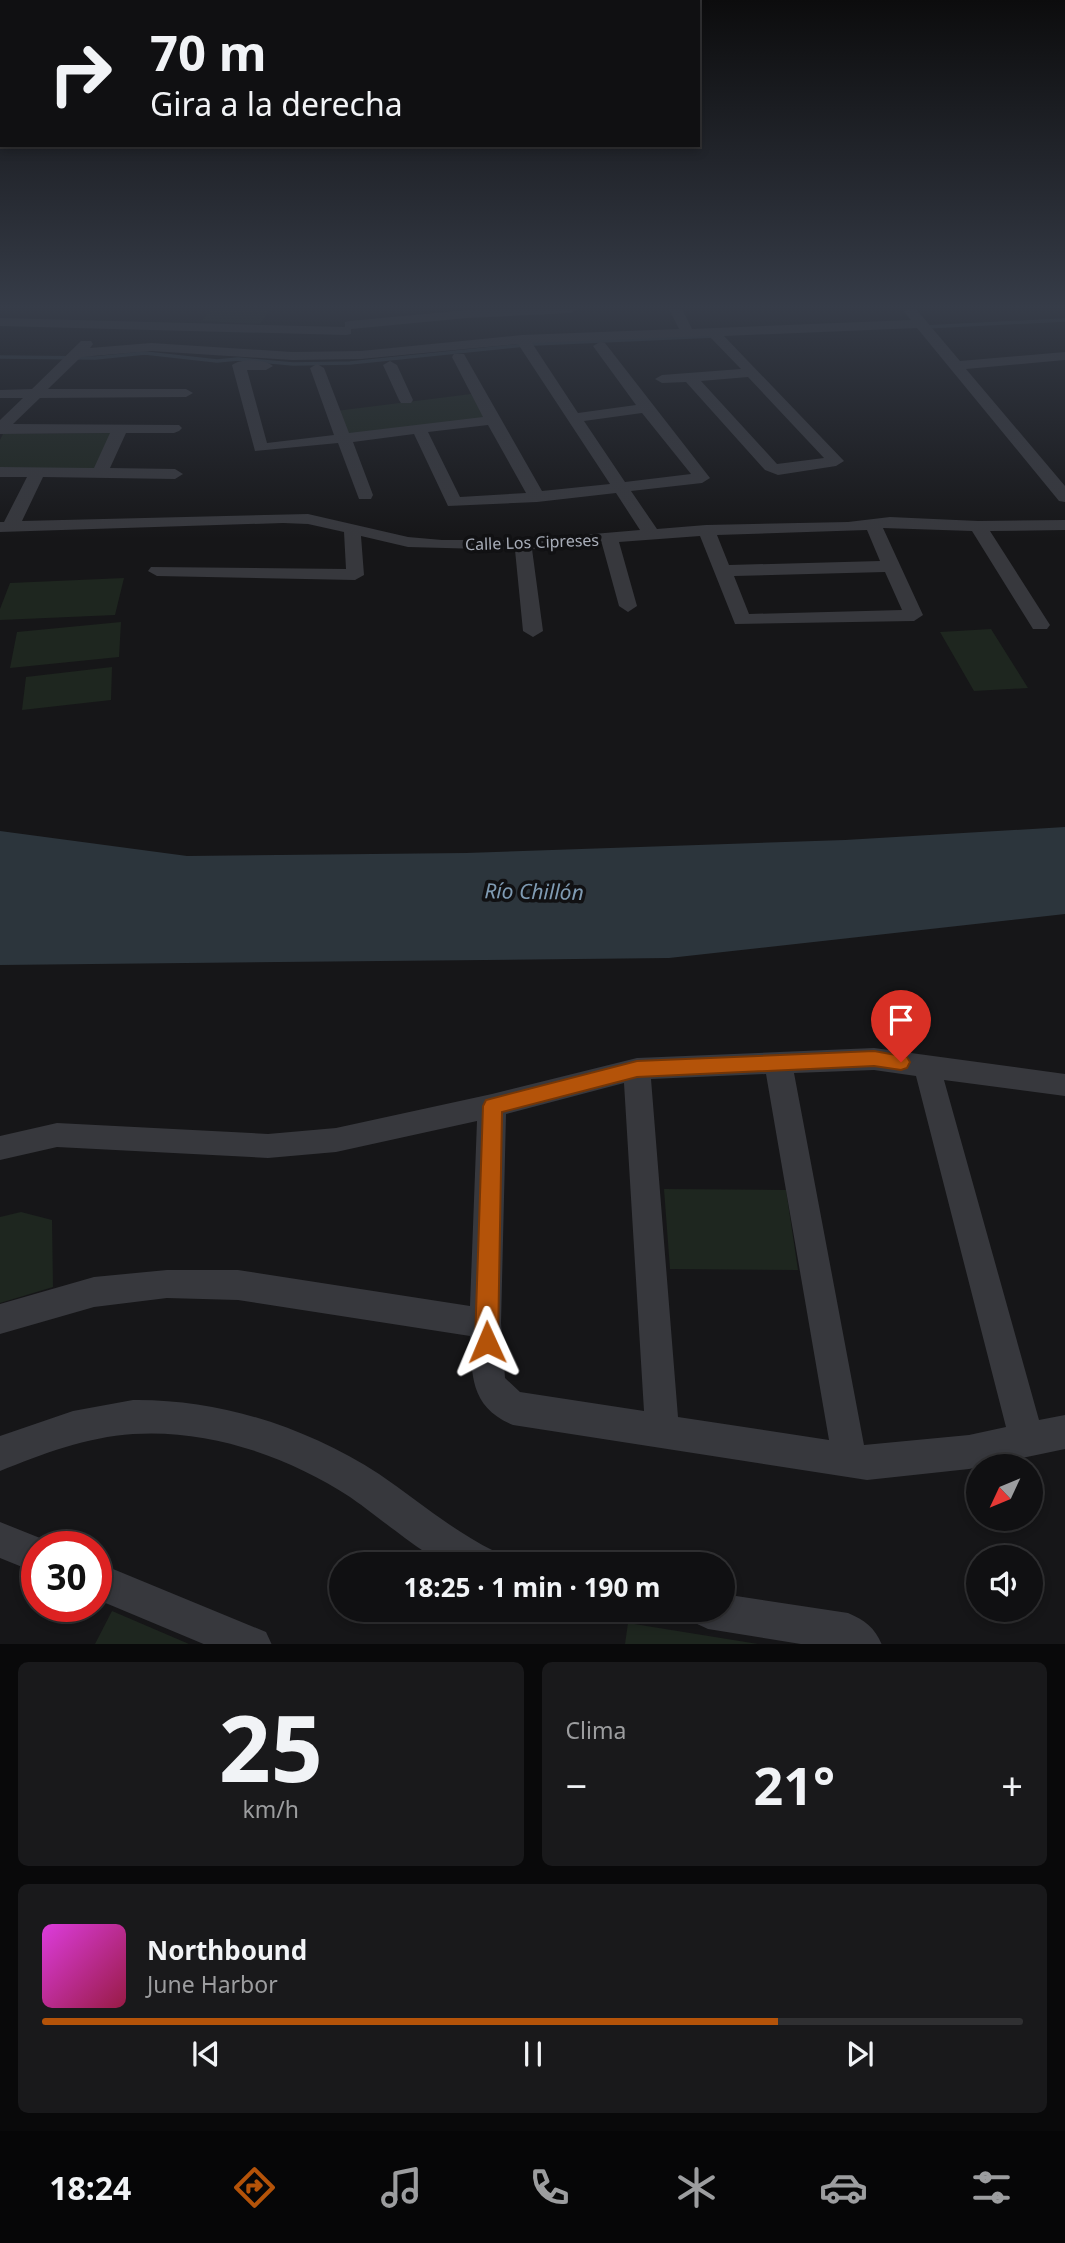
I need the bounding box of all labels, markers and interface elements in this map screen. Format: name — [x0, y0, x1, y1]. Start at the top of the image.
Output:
text: 70 m — [150, 19, 267, 85]
icon: right — [35, 28, 126, 119]
text: Gira a la derecha — [150, 82, 403, 125]
street label: Calle Los Cipreses — [465, 529, 599, 555]
water label: Río Chillón — [484, 876, 584, 906]
pin — [871, 990, 931, 1062]
icon: arrive — [882, 1001, 920, 1039]
position arrow — [450, 1305, 524, 1379]
north arrow — [966, 1454, 1043, 1531]
map controls — [966, 1454, 1043, 1622]
speed limit sign: 30 — [21, 1531, 112, 1622]
button: sound — [966, 1545, 1043, 1622]
text: 18:25 · 1 min · 190 m — [404, 1569, 660, 1605]
text: 25 — [219, 1685, 323, 1809]
text: Clima — [566, 1714, 626, 1746]
text: 21° — [753, 1749, 835, 1820]
text: − — [566, 1759, 587, 1811]
text: + — [1001, 1759, 1023, 1811]
text: km/h — [242, 1793, 299, 1825]
text: Northbound — [147, 1932, 307, 1968]
text: June Harbor — [147, 1968, 278, 2000]
icon: previous — [187, 2035, 225, 2073]
icon: pause — [514, 2035, 552, 2073]
icon: next — [841, 2035, 879, 2073]
icon: directions — [230, 2163, 279, 2212]
icon: music — [377, 2163, 426, 2212]
icon: phone — [525, 2163, 574, 2212]
icon: climate — [672, 2163, 721, 2212]
icon: car — [819, 2163, 868, 2212]
icon: filters — [967, 2163, 1016, 2212]
text: 18:24 — [49, 2166, 131, 2209]

